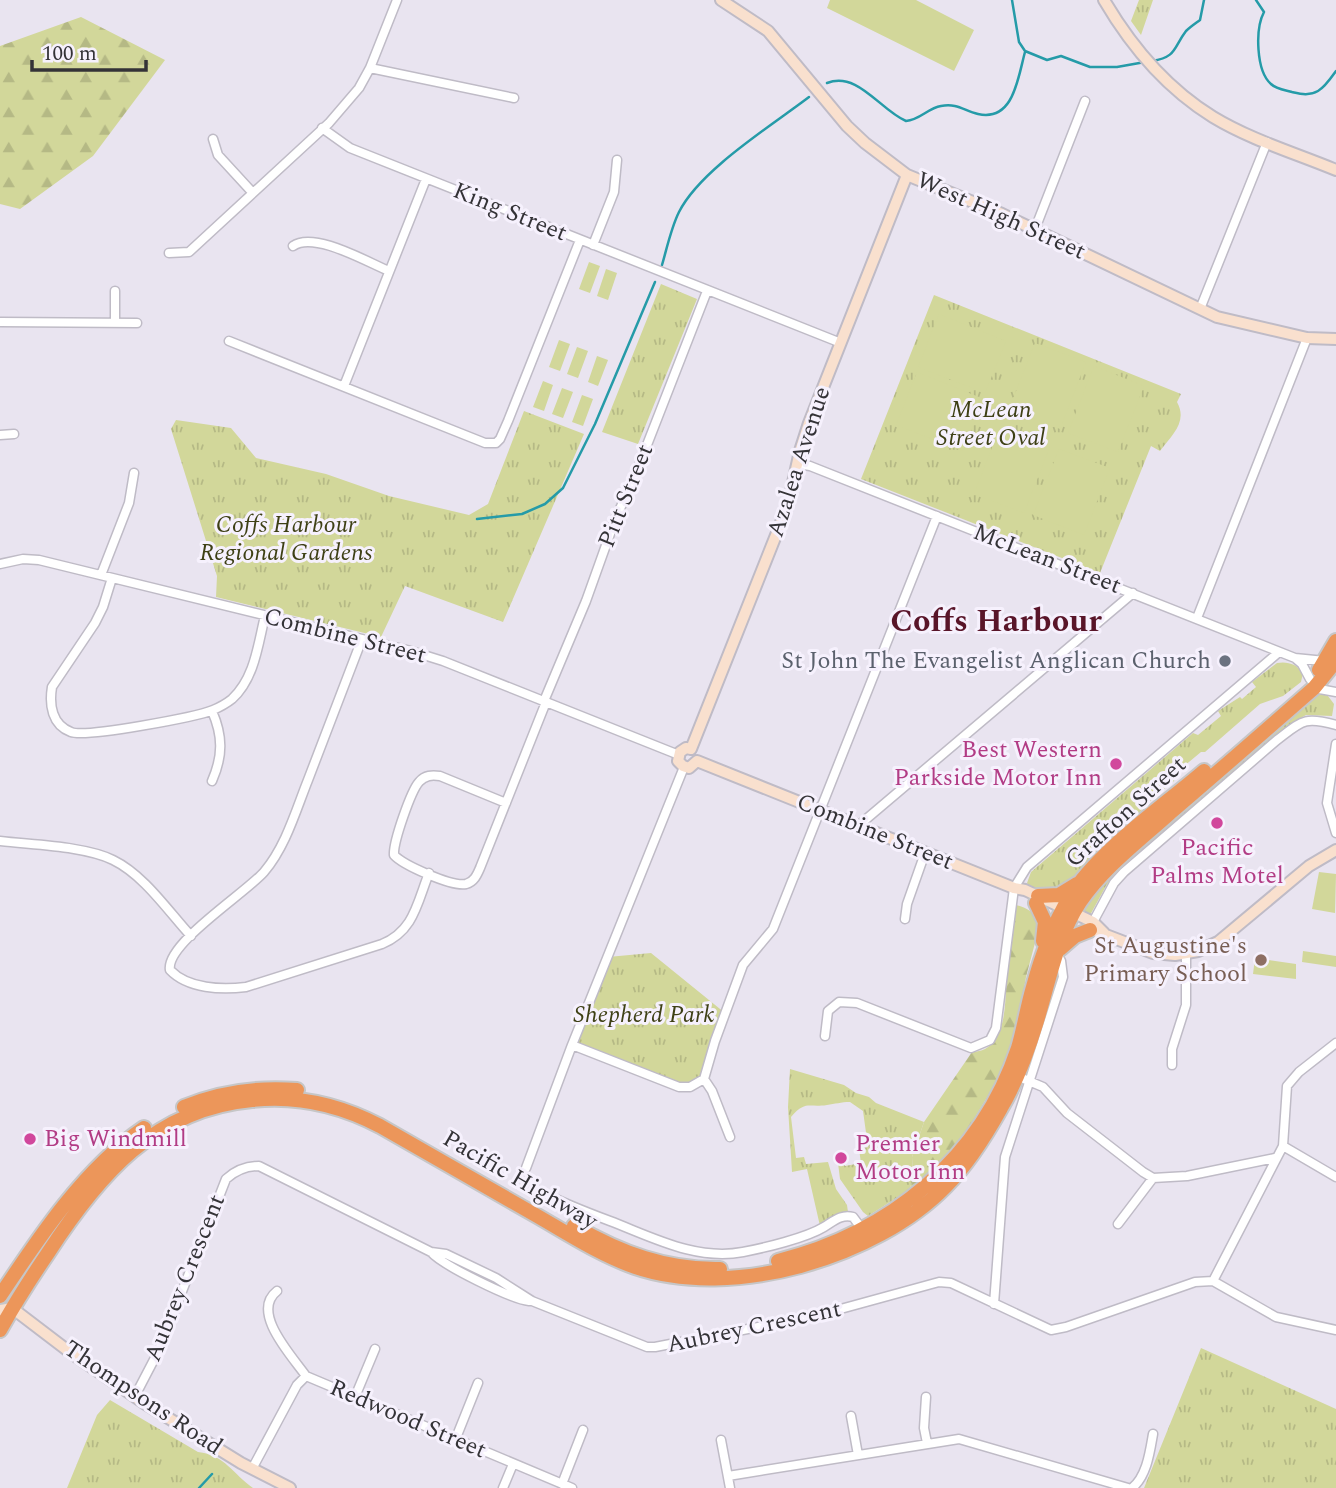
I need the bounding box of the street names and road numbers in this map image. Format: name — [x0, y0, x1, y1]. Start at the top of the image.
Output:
street label: West High Street — [911, 163, 1091, 269]
street label: King Street — [447, 173, 573, 251]
street label: Azalea Avenue — [758, 382, 840, 542]
street label: Pitt Street — [589, 439, 663, 553]
street label: McLean Street — [968, 514, 1126, 604]
street label: Combine Street — [260, 598, 430, 674]
street label: Grafton Street — [1057, 748, 1195, 876]
street label: Combine Street — [791, 784, 959, 880]
street label: Pacific Highway — [436, 1121, 605, 1240]
street label: Aubrey Crescent — [135, 1189, 235, 1367]
street label: Aubrey Crescent — [663, 1291, 845, 1363]
street label: Thompsons Road — [56, 1331, 230, 1465]
street label: Redwood Street — [324, 1370, 492, 1468]

